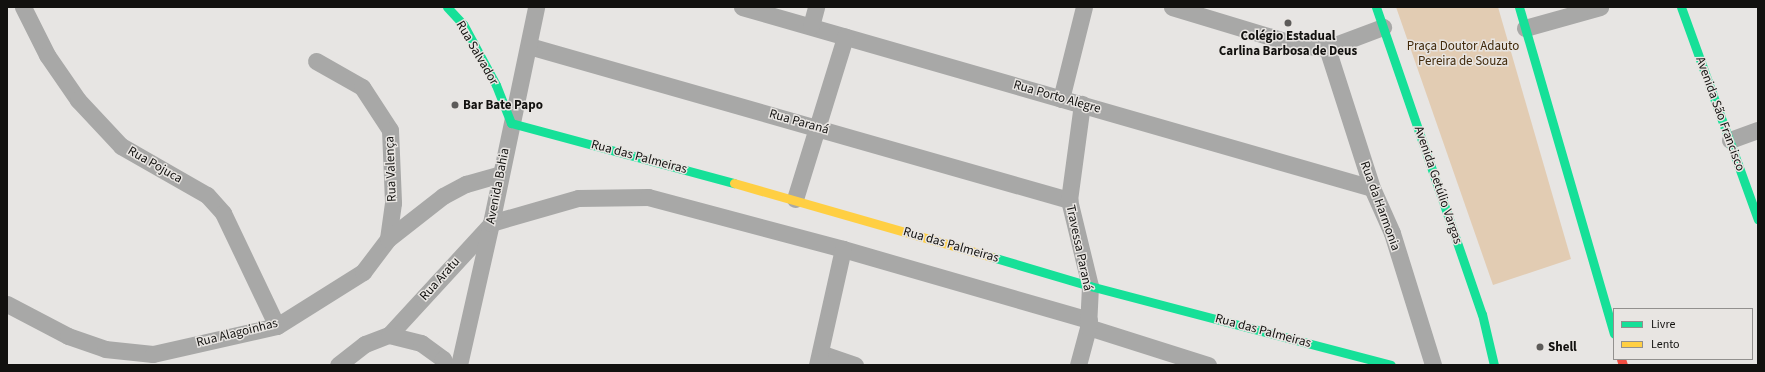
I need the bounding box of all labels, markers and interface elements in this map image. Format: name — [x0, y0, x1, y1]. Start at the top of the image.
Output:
street label: Rua Salvador — [452, 18, 502, 88]
marker: Colégio Estadual Carlina Barbosa de Deus — [1283, 18, 1293, 28]
place label: Colégio Estadual Carlina Barbosa de Deus — [1219, 29, 1357, 60]
park label: Praça Doutor Adauto Pereira de Souza — [1407, 39, 1519, 70]
street label: Avenida São Francisco — [1692, 55, 1748, 173]
street label: Rua Porto Alegre — [1012, 77, 1102, 117]
place label: Bar Bate Papo — [463, 97, 543, 113]
marker: Bar Bate Papo — [450, 100, 460, 110]
street label: Rua Paraná — [767, 106, 831, 138]
street label: Avenida Getúlio Vargas — [1410, 124, 1466, 246]
street label: Rua Valença — [382, 136, 400, 202]
street label: Rua das Palmeiras — [589, 137, 689, 177]
street label: Rua Pojuca — [125, 143, 185, 187]
street label: Avenida Bahia — [483, 147, 513, 225]
street label: Rua da Harmonia — [1357, 159, 1403, 253]
street label: Travessa Paraná — [1062, 204, 1096, 292]
street label: Rua das Palmeiras — [901, 224, 1001, 266]
street label: Rua Aratu — [417, 254, 463, 304]
legend — [1613, 308, 1753, 360]
street label: Rua das Palmeiras — [1213, 311, 1313, 351]
street label: Rua Alagoinhas — [195, 315, 279, 351]
text: Livre — [1651, 316, 1675, 333]
text: Lento — [1651, 336, 1680, 353]
place label: Shell — [1548, 339, 1577, 355]
marker: Shell — [1535, 342, 1545, 352]

